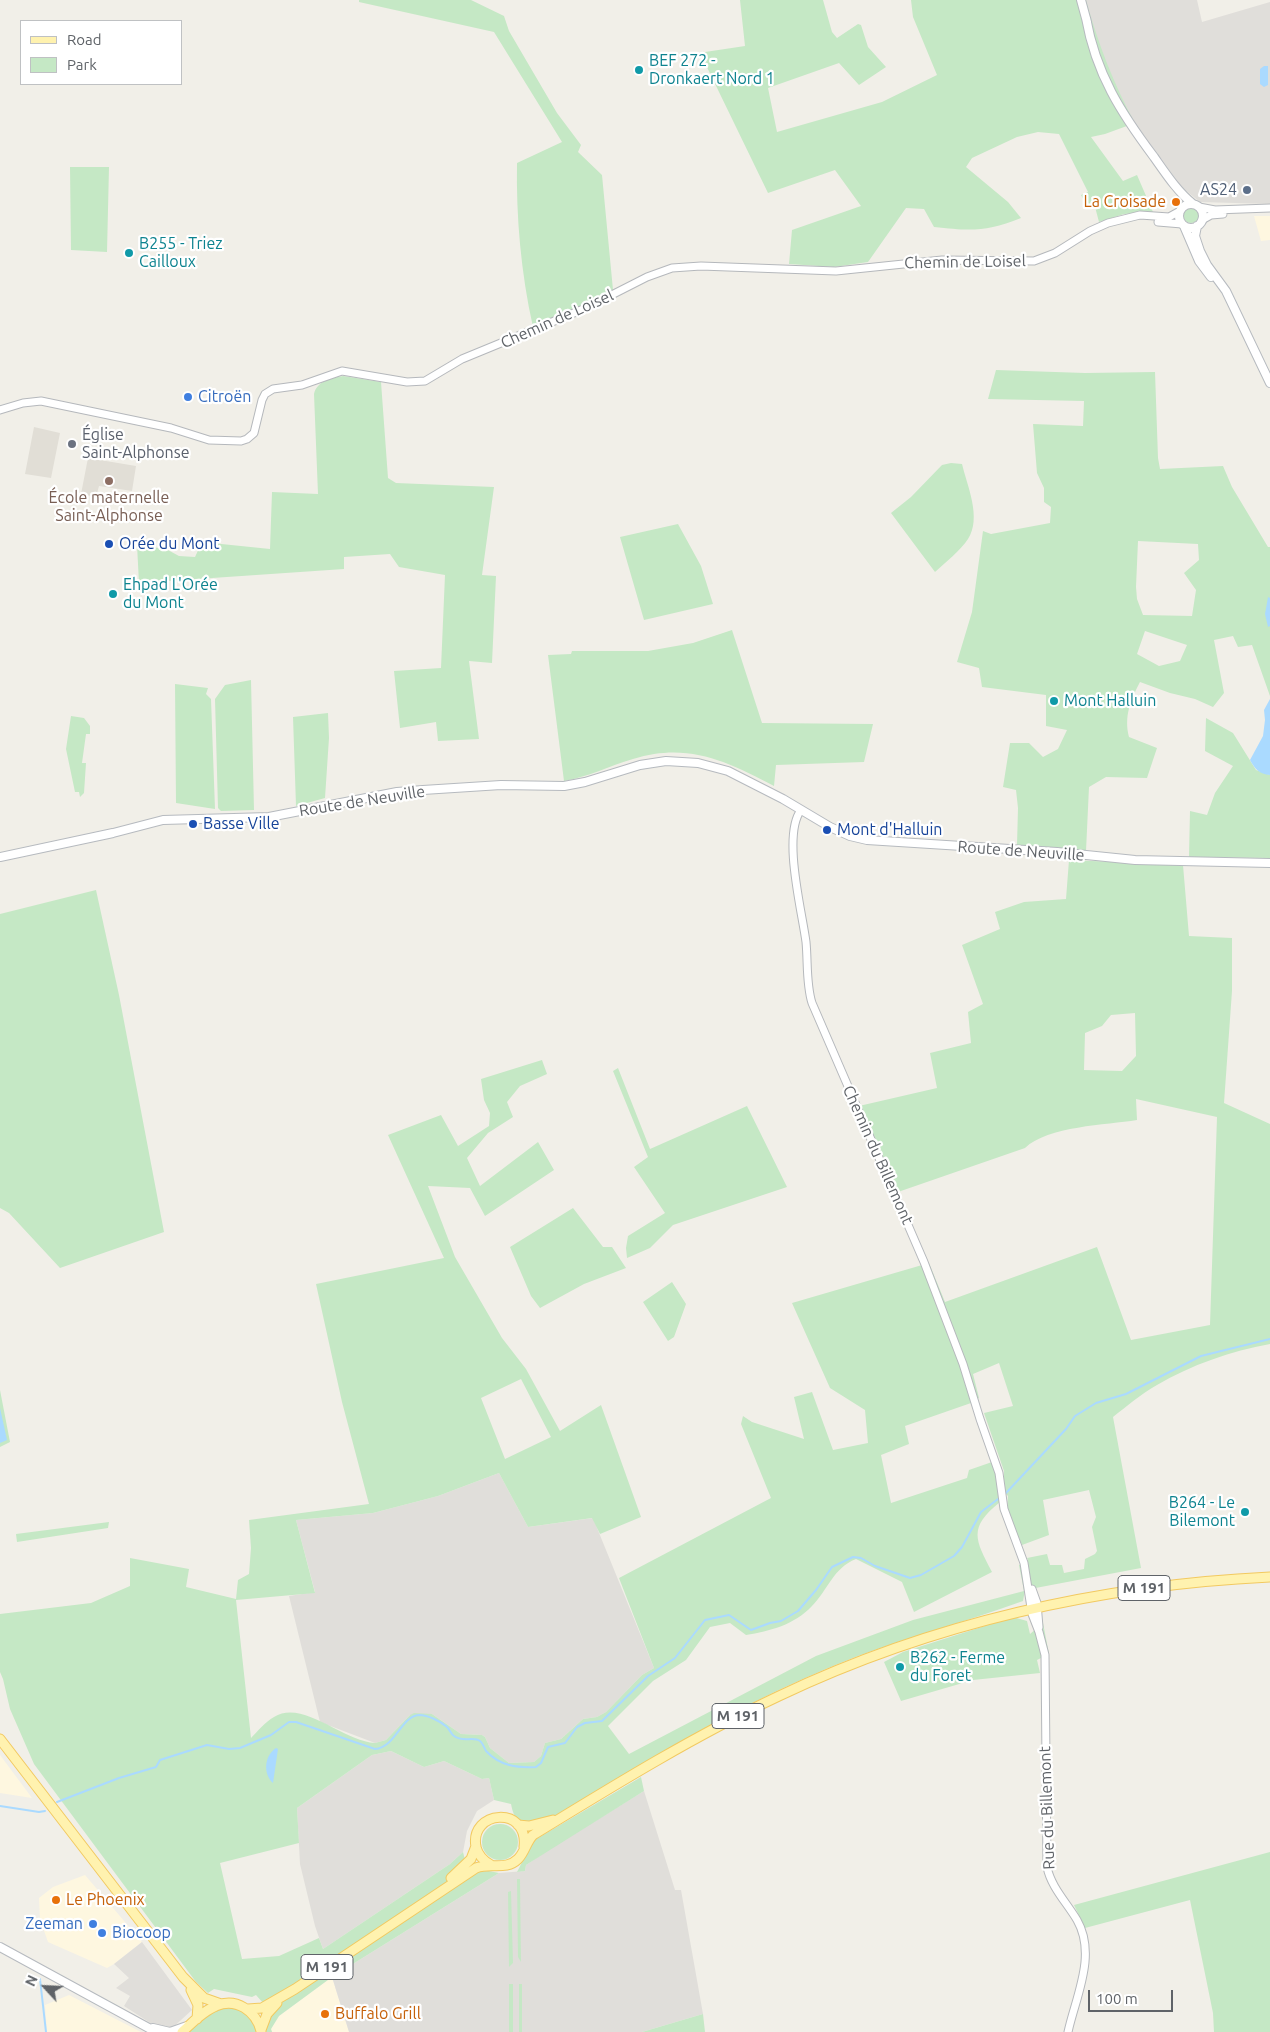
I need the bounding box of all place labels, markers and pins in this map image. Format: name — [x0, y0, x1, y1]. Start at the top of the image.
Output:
place label: BEF 272 - Dronkaert Nord 1 — [649, 51, 775, 89]
marker: BEF 272 - Dronkaert Nord 1 — [633, 64, 645, 76]
place label: AS24 — [1200, 180, 1237, 200]
marker: AS24 — [1241, 184, 1253, 196]
place label: La Croisade — [1083, 192, 1166, 212]
marker: La Croisade — [1170, 196, 1182, 208]
place label: B255 - Triez Cailloux — [139, 234, 223, 272]
marker: B255 - Triez Cailloux — [123, 247, 135, 259]
place label: Citroën — [198, 387, 251, 407]
marker: Citroën — [182, 391, 194, 403]
place label: Église Saint-Alphonse — [82, 425, 190, 463]
marker: Église Saint-Alphonse — [66, 438, 78, 450]
marker: École maternelle Saint-Alphonse — [103, 475, 115, 487]
place label: École maternelle Saint-Alphonse — [49, 488, 169, 526]
place label: Orée du Mont — [119, 534, 220, 554]
marker: Orée du Mont — [103, 538, 115, 550]
place label: Ehpad L'Orée du Mont — [123, 575, 218, 613]
marker: Ehpad L'Orée du Mont — [107, 588, 119, 600]
place label: Mont Halluin — [1064, 691, 1156, 711]
marker: Mont Halluin — [1048, 695, 1060, 707]
place label: Basse Ville — [203, 814, 280, 834]
marker: Basse Ville — [187, 818, 199, 830]
place label: Mont d'Halluin — [837, 820, 942, 840]
marker: Mont d'Halluin — [821, 824, 833, 836]
place label: B264 - Le Bilemont — [1169, 1493, 1235, 1531]
marker: B264 - Le Bilemont — [1239, 1506, 1251, 1518]
place label: B262 - Ferme du Foret — [910, 1648, 1005, 1686]
marker: B262 - Ferme du Foret — [894, 1661, 906, 1673]
place label: Le Phoenix — [66, 1890, 145, 1910]
marker: Le Phoenix — [50, 1894, 62, 1906]
place label: Zeeman — [25, 1914, 83, 1934]
marker: Zeeman — [87, 1918, 99, 1930]
place label: Biocoop — [112, 1923, 171, 1943]
marker: Biocoop — [96, 1927, 108, 1939]
place label: Buffalo Grill — [335, 2004, 421, 2024]
marker: Buffalo Grill — [319, 2008, 331, 2020]

